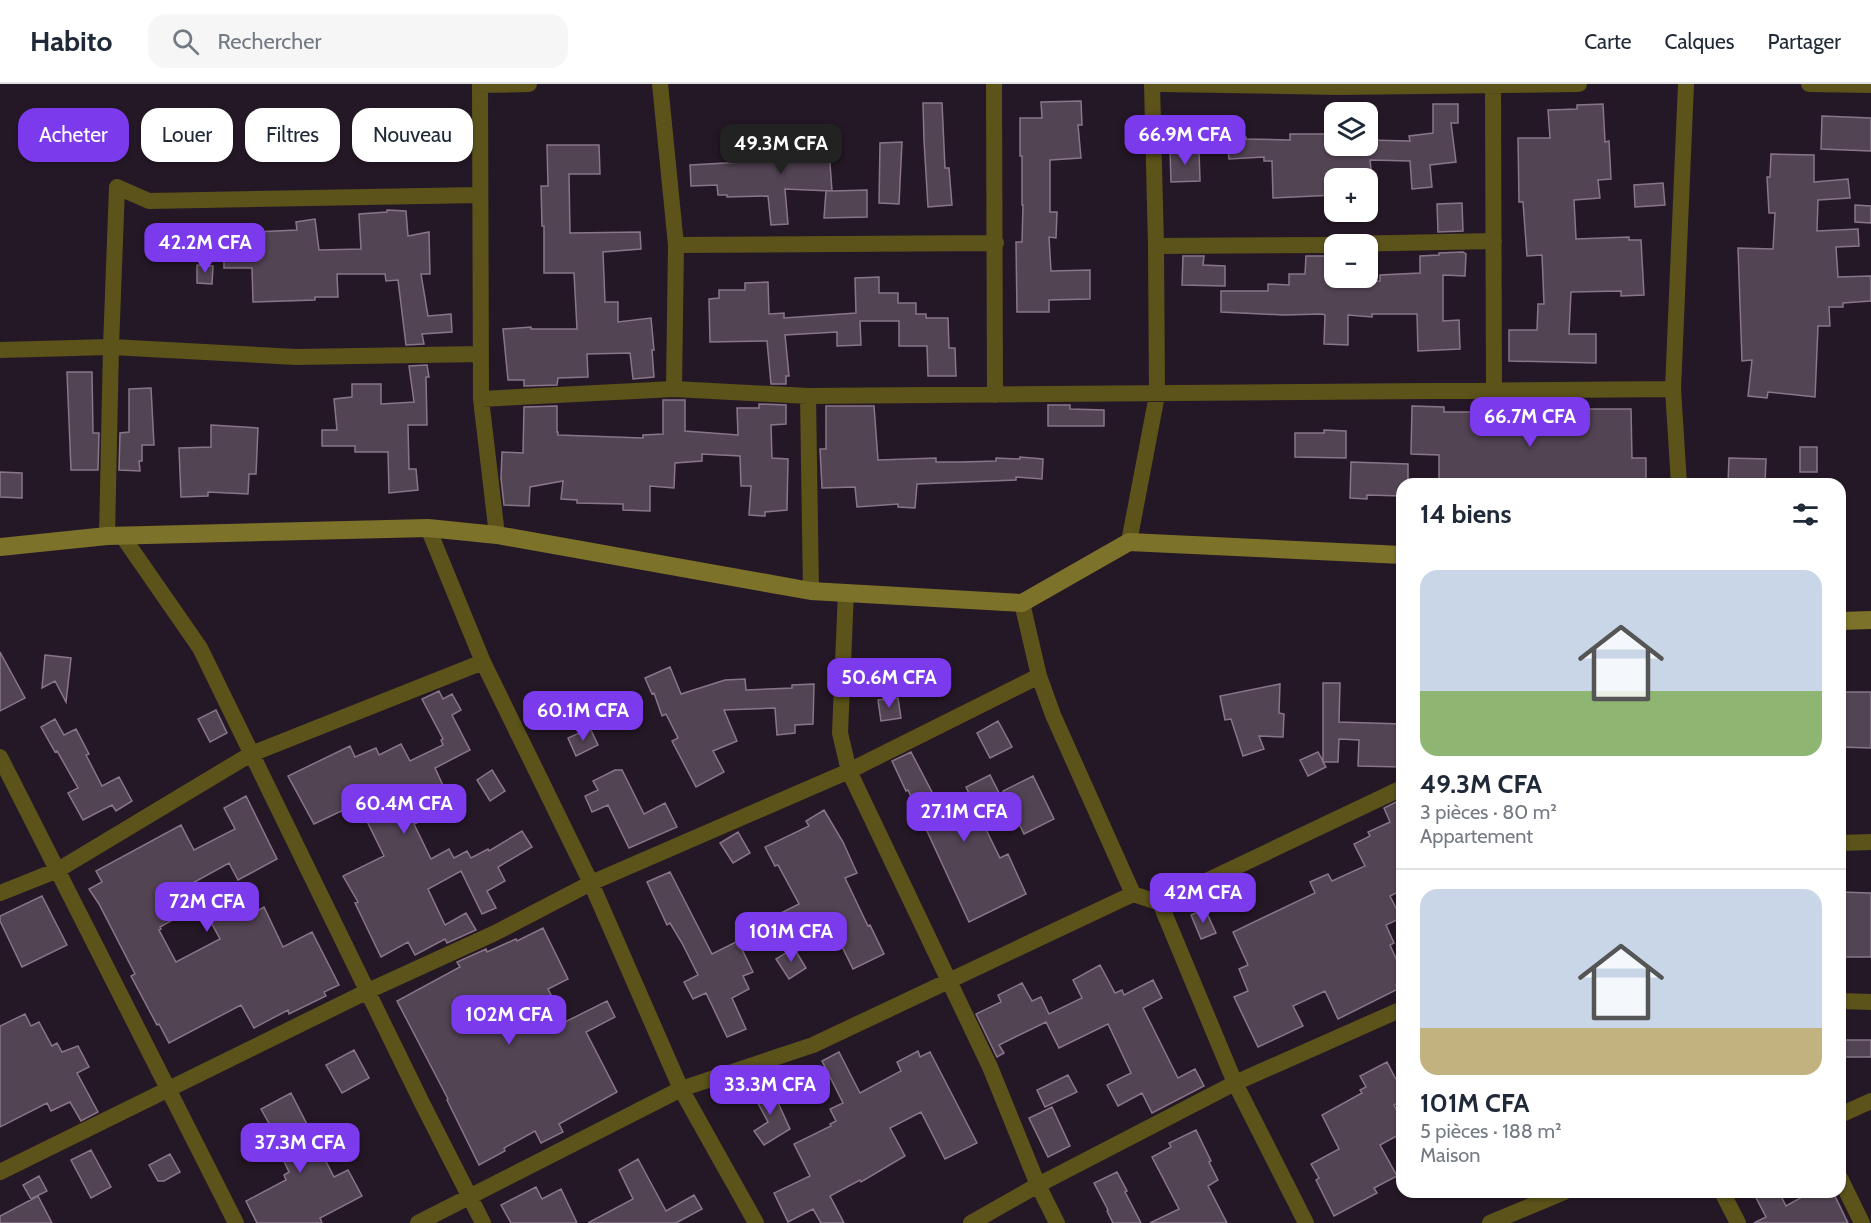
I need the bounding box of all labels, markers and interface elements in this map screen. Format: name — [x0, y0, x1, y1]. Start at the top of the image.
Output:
search box — [148, 14, 568, 68]
text: Habito — [30, 24, 112, 58]
icon: search — [169, 25, 202, 58]
text: Rechercher — [217, 28, 322, 55]
text: Carte — [1584, 29, 1632, 54]
text: Calques — [1665, 29, 1735, 54]
text: Partager — [1768, 29, 1841, 54]
map controls — [1324, 102, 1378, 288]
button: layers — [1324, 102, 1378, 156]
chip: Acheter — [18, 108, 129, 162]
chip: Louer — [141, 108, 233, 162]
chip: Filtres — [245, 108, 340, 162]
chip: Nouveau — [352, 108, 473, 162]
pin: 66.9M CFA — [1116, 115, 1254, 166]
text: 66.9M CFA — [1139, 122, 1231, 146]
pin: 49.3M CFA — [712, 124, 850, 175]
text: 49.3M CFA — [734, 131, 828, 155]
button: + — [1324, 168, 1378, 222]
pin: 42.2M CFA — [136, 223, 274, 274]
text: 42.2M CFA — [158, 230, 252, 254]
button: − — [1324, 234, 1378, 288]
pin: 66.7M CFA — [1461, 397, 1599, 448]
text: 66.7M CFA — [1484, 404, 1576, 428]
text: 14 biens — [1420, 498, 1511, 530]
icon: filters — [1789, 498, 1822, 531]
icon: home — [1567, 609, 1675, 717]
pin: 50.6M CFA — [820, 658, 958, 709]
text: 50.6M CFA — [841, 665, 937, 689]
pin: 60.1M CFA — [514, 691, 652, 742]
text: 60.1M CFA — [537, 698, 629, 722]
text: 49.3M CFA — [1420, 768, 1542, 800]
pin: 60.4M CFA — [335, 784, 473, 835]
text: 60.4M CFA — [355, 791, 453, 815]
pin: 27.1M CFA — [895, 792, 1033, 843]
text: 27.1M CFA — [921, 799, 1007, 823]
text: 3 pièces · 80 m² — [1420, 800, 1557, 824]
text: Appartement — [1420, 824, 1533, 848]
pin: 42M CFA — [1148, 873, 1258, 924]
text: 42M CFA — [1164, 880, 1242, 904]
pin: 72M CFA — [152, 882, 262, 933]
text: 72M CFA — [169, 889, 245, 913]
pin: 101M CFA — [729, 912, 853, 963]
text: 101M CFA — [749, 919, 833, 943]
icon: home — [1567, 928, 1675, 1036]
pin: 102M CFA — [447, 995, 571, 1046]
text: 102M CFA — [465, 1002, 553, 1026]
pin: 33.3M CFA — [701, 1065, 839, 1116]
text: 33.3M CFA — [724, 1072, 816, 1096]
text: 101M CFA — [1420, 1087, 1529, 1119]
text: 5 pièces · 188 m² — [1420, 1119, 1562, 1143]
pin: 37.3M CFA — [231, 1123, 369, 1174]
text: 37.3M CFA — [255, 1130, 345, 1154]
text: Maison — [1420, 1143, 1480, 1167]

